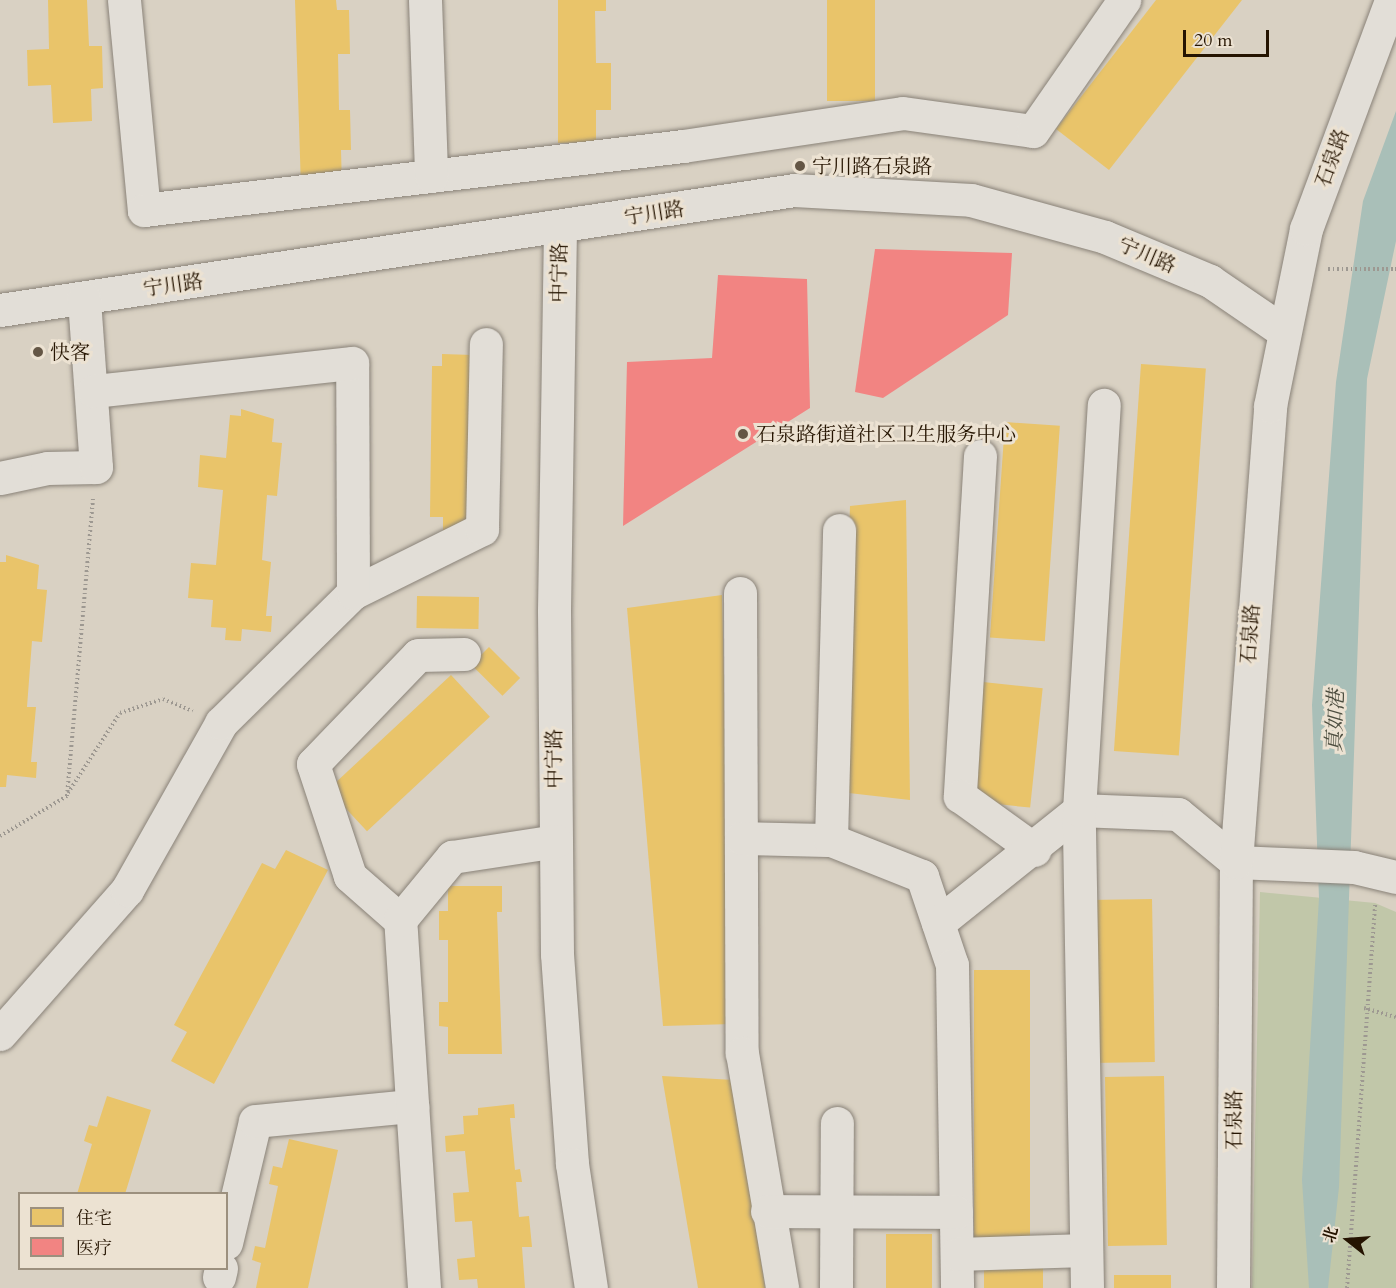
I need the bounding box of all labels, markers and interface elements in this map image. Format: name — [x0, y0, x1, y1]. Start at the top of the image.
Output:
scale bar — [1186, 18, 1272, 56]
text: 20 m — [1194, 28, 1233, 53]
street label: 石泉路 — [1310, 126, 1354, 190]
place label: 宁川路石泉路 — [812, 154, 932, 178]
marker: 宁川路石泉路 — [793, 159, 807, 173]
street label: 宁川路 — [622, 196, 686, 230]
street label: 宁川路 — [1115, 232, 1179, 278]
street label: 中宁路 — [546, 243, 572, 303]
street label: 宁川路 — [142, 269, 204, 301]
place label: 快客 — [50, 340, 90, 364]
marker: 快客 — [31, 345, 45, 359]
place label: 石泉路街道社区卫生服务中心 — [756, 422, 1016, 446]
marker: 石泉路街道社区卫生服务中心 — [734, 425, 752, 443]
street label: 石泉路 — [1236, 603, 1264, 665]
water label: 真如港 — [1322, 689, 1350, 753]
street label: 中宁路 — [542, 729, 566, 789]
street label: 石泉路 — [1222, 1090, 1246, 1150]
legend — [18, 1192, 228, 1270]
text: 住宅 — [76, 1206, 112, 1231]
north arrow — [1318, 1210, 1378, 1270]
text: 北 — [1318, 1224, 1344, 1246]
text: 医疗 — [76, 1236, 112, 1261]

